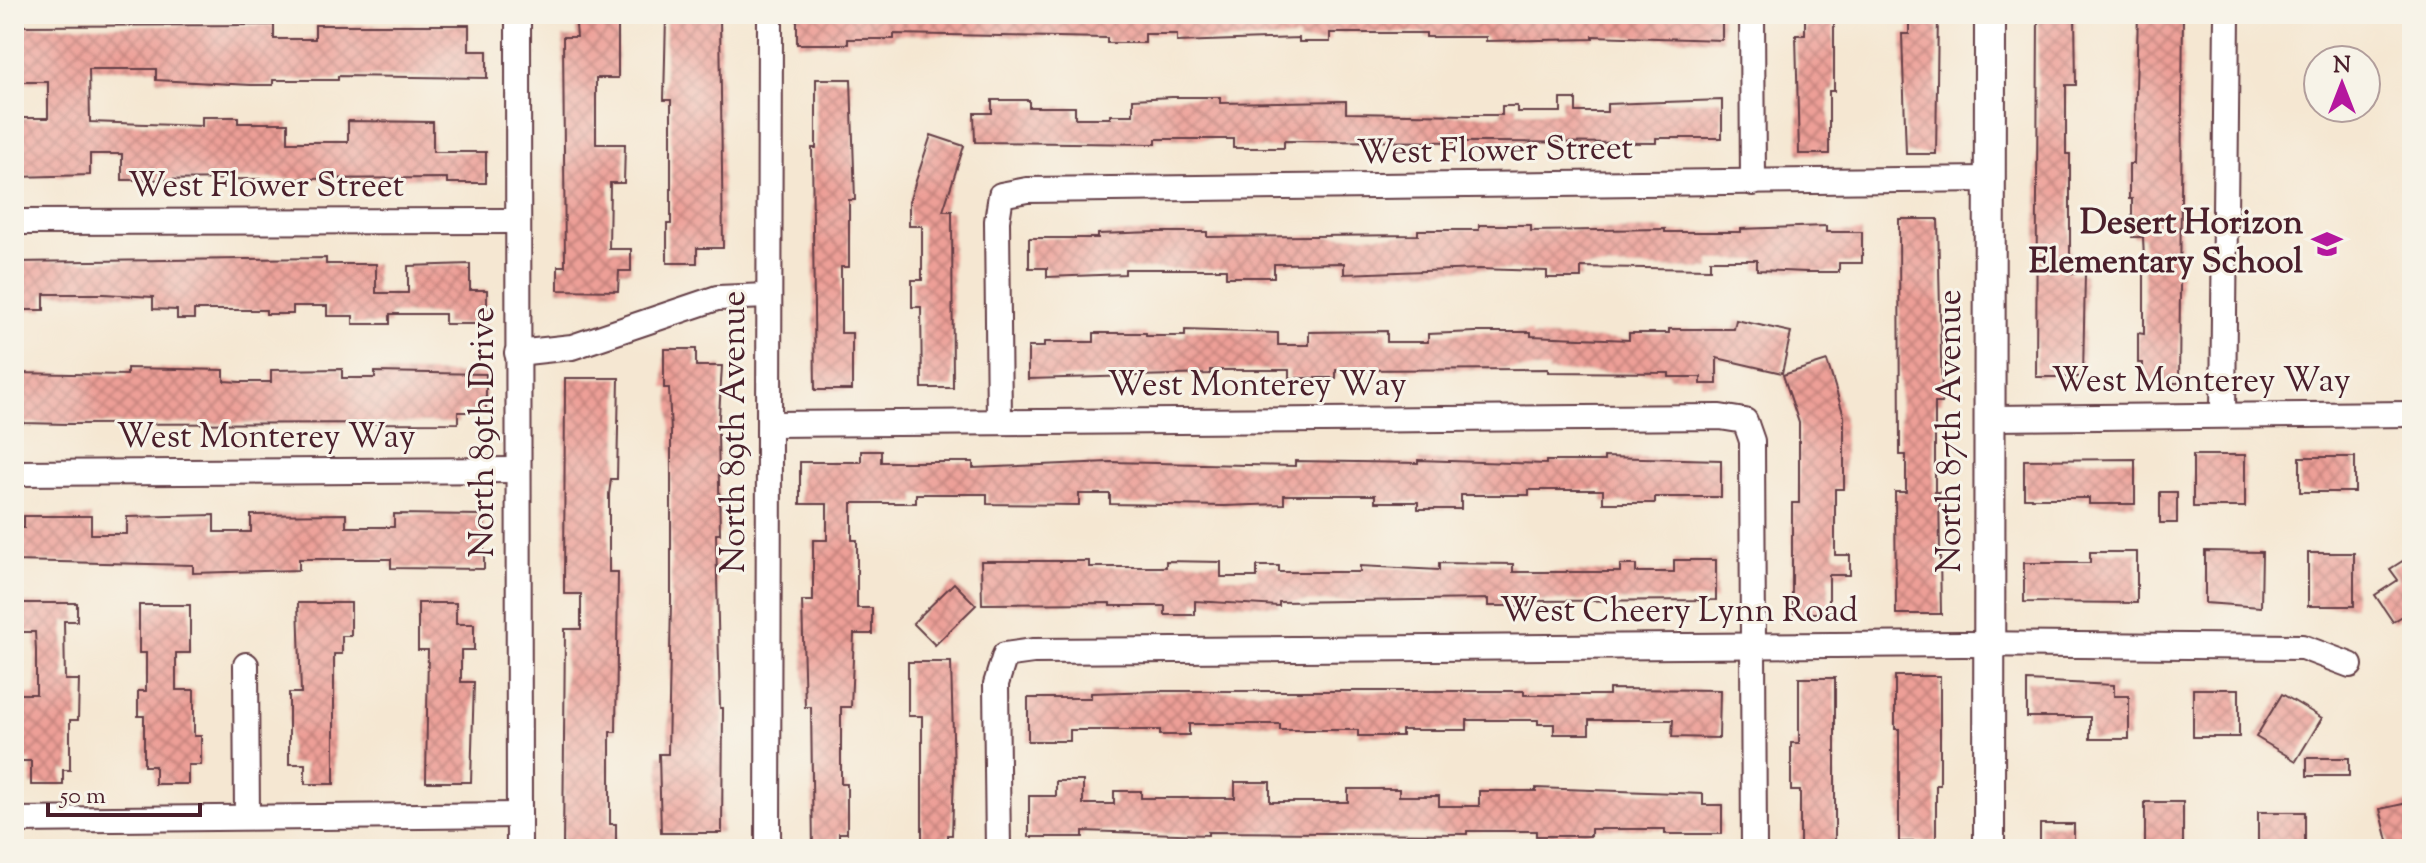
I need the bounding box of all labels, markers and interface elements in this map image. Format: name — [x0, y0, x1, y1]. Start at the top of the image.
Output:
north arrow — [2302, 44, 2382, 124]
text: N — [2333, 51, 2351, 83]
street label: West Flower Street — [1356, 125, 1634, 179]
street label: West Flower Street — [128, 163, 404, 212]
place label: Desert Horizon Elementary School — [2029, 200, 2304, 288]
school or university icon: Desert Horizon Elementary School — [2310, 227, 2344, 261]
street label: North 87th Avenue — [1927, 289, 1976, 573]
street label: North 89th Avenue — [711, 291, 760, 573]
street label: North 89th Drive — [460, 307, 509, 557]
street label: West Monterey Way — [2051, 358, 2351, 407]
street label: West Monterey Way — [1107, 362, 1407, 411]
street label: West Monterey Way — [116, 414, 416, 463]
street label: West Cheery Lynn Road — [1500, 588, 1858, 637]
scale bar — [48, 767, 200, 817]
text: 50 m — [58, 780, 106, 814]

